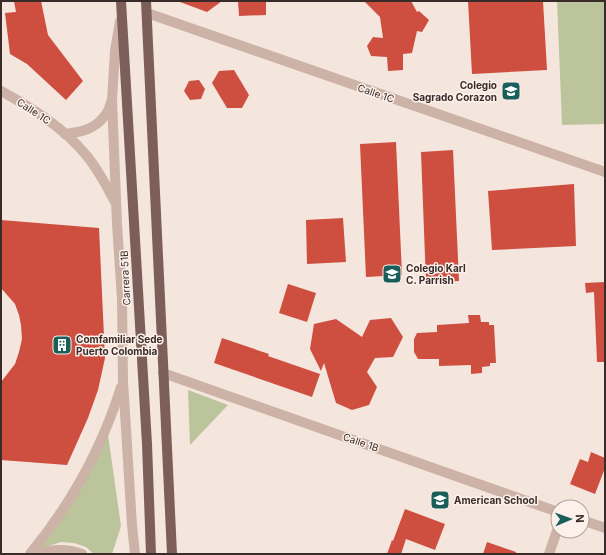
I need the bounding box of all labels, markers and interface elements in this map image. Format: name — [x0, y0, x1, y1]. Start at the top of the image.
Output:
place label: Colegio Sagrado Corazon — [413, 79, 497, 104]
school or university icon: Colegio Sagrado Corazon — [500, 80, 522, 102]
street label: Calle 1C — [356, 81, 396, 105]
street label: Calle 1C — [15, 96, 53, 126]
street label: Carrera 51B — [118, 250, 132, 306]
place label: Colegio Karl C. Parrish — [406, 262, 466, 286]
school or university icon: Colegio Karl C. Parrish — [381, 263, 403, 285]
place label: Comfamiliar Sede Puerto Colombia — [76, 333, 163, 357]
building icon: Comfamiliar Sede Puerto Colombia — [51, 334, 73, 356]
street label: Calle 1B — [342, 430, 380, 454]
school or university icon: American School — [429, 489, 451, 511]
place label: American School — [454, 494, 538, 506]
north arrow — [550, 499, 590, 539]
text: N — [573, 514, 587, 523]

